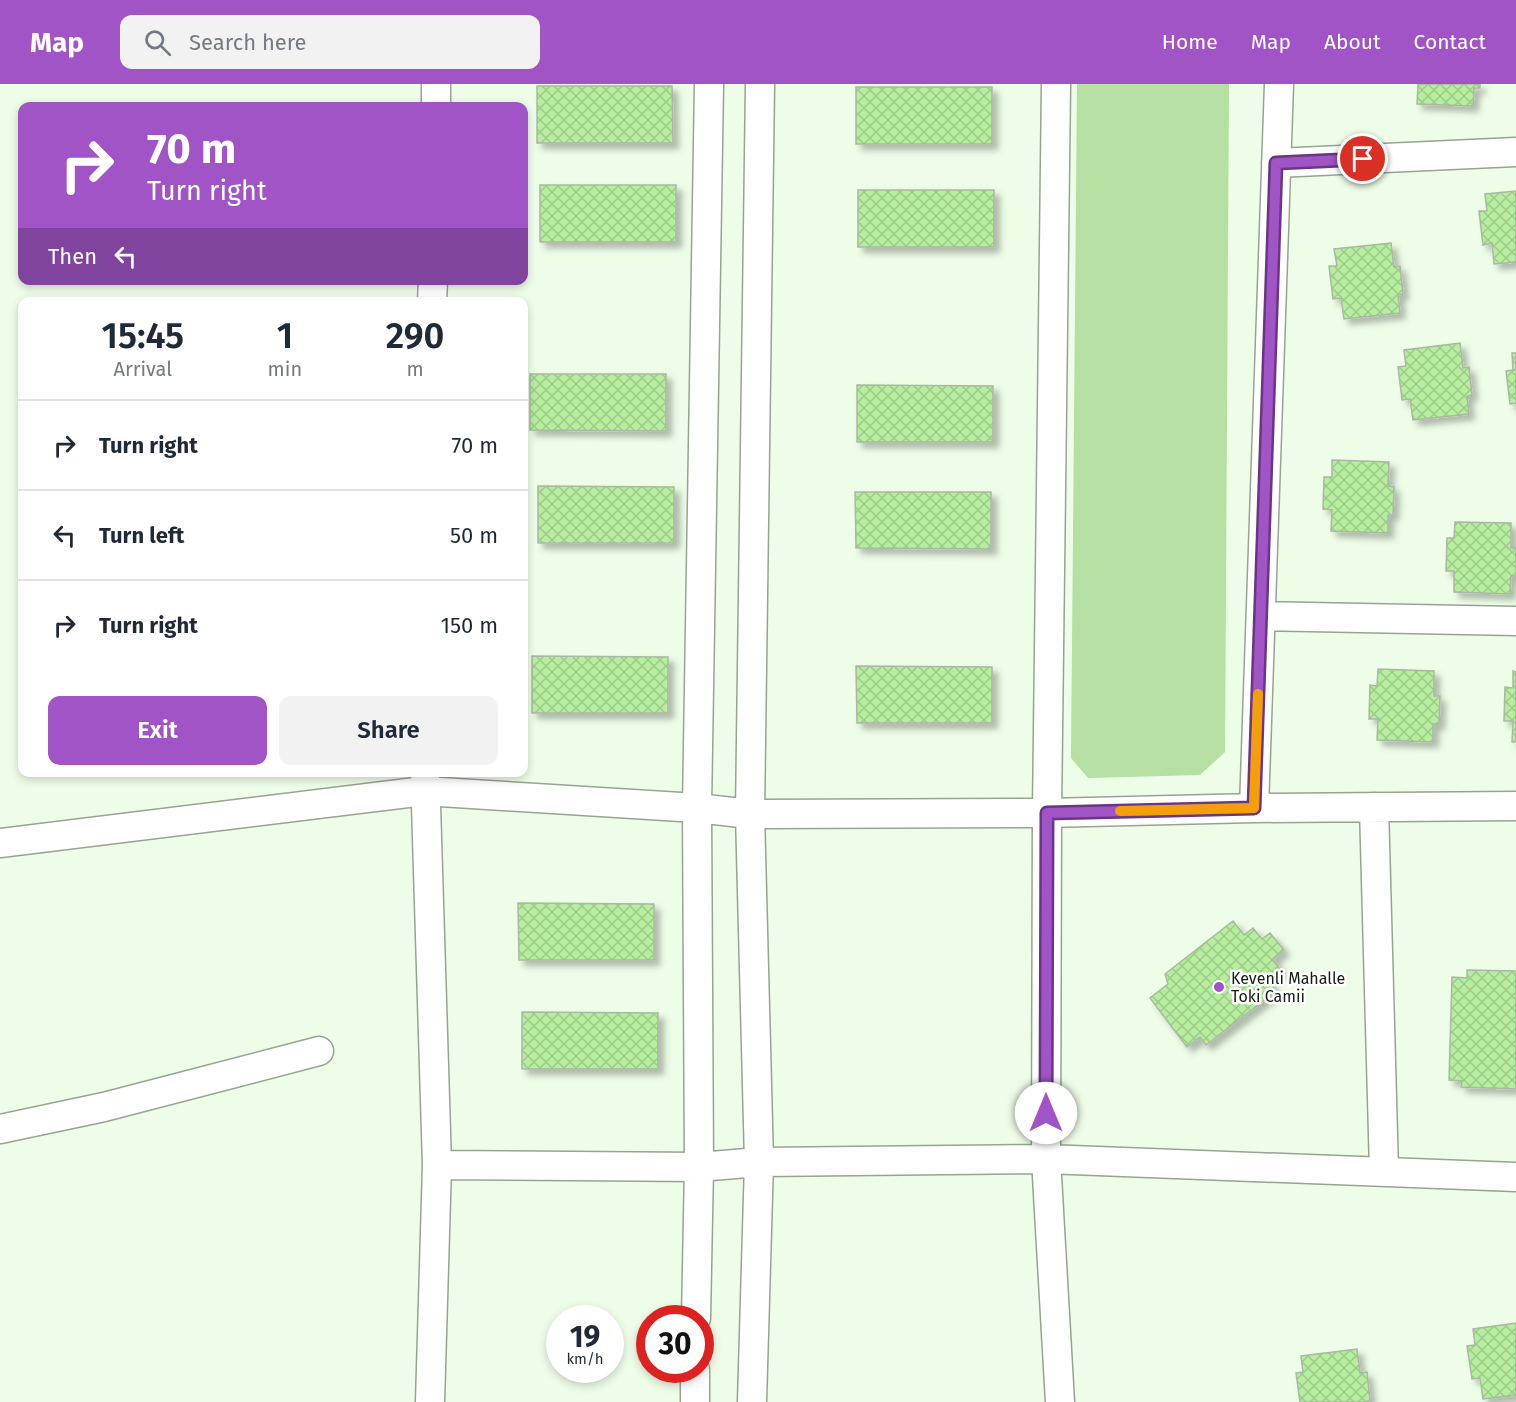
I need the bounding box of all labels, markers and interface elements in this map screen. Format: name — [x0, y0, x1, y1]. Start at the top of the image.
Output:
search box — [120, 15, 540, 69]
text: Map — [30, 26, 84, 59]
icon: search — [141, 26, 174, 59]
text: Search here — [189, 29, 307, 56]
text: Home — [1162, 29, 1218, 55]
text: Map — [1251, 29, 1291, 55]
text: About — [1324, 29, 1381, 55]
text: Contact — [1414, 29, 1486, 55]
text: 70 m — [147, 124, 236, 174]
icon: right — [48, 126, 126, 204]
pin — [1337, 133, 1388, 184]
icon: arrive — [1346, 142, 1379, 175]
text: Turn right — [147, 175, 267, 207]
icon: left — [109, 240, 142, 273]
text: Then — [48, 243, 97, 270]
text: 15:45 — [102, 314, 184, 358]
text: 1 — [277, 314, 293, 358]
text: 290 — [386, 314, 444, 358]
text: Arrival — [114, 357, 172, 381]
text: min — [268, 357, 302, 381]
text: m — [406, 357, 424, 381]
icon: right — [48, 429, 81, 462]
text: Turn right — [99, 432, 198, 459]
text: 70 m — [452, 432, 498, 459]
icon: left — [48, 519, 81, 552]
text: Turn left — [99, 522, 184, 549]
text: 50 m — [450, 522, 498, 549]
icon: right — [48, 609, 81, 642]
text: Turn right — [99, 612, 198, 639]
text: 150 m — [440, 612, 498, 639]
button: Exit — [48, 696, 267, 765]
button: Share — [279, 696, 498, 765]
place label: Kevenli Mahalle Toki Camii — [1231, 969, 1345, 1006]
marker: Kevenli Mahalle Toki Camii — [1212, 980, 1226, 994]
position arrow — [1014, 1081, 1078, 1145]
speed limit sign: 30 — [636, 1305, 714, 1383]
text: 19 — [570, 1319, 600, 1355]
text: km/h — [566, 1350, 604, 1368]

